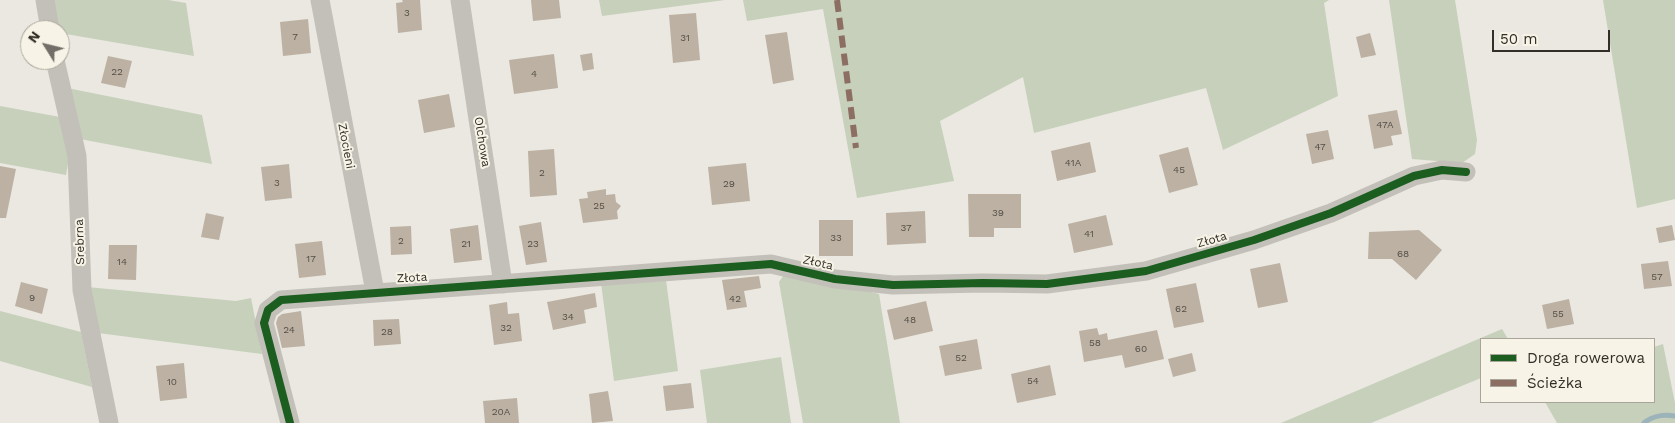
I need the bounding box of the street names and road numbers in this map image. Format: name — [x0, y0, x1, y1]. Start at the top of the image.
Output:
street label: Olchowa — [471, 116, 493, 168]
street label: Złocieni — [335, 122, 357, 170]
street label: Srebrna — [72, 219, 88, 265]
street label: Złota — [1195, 229, 1229, 251]
street label: Złota — [802, 253, 834, 273]
street label: Złota — [396, 270, 428, 286]

